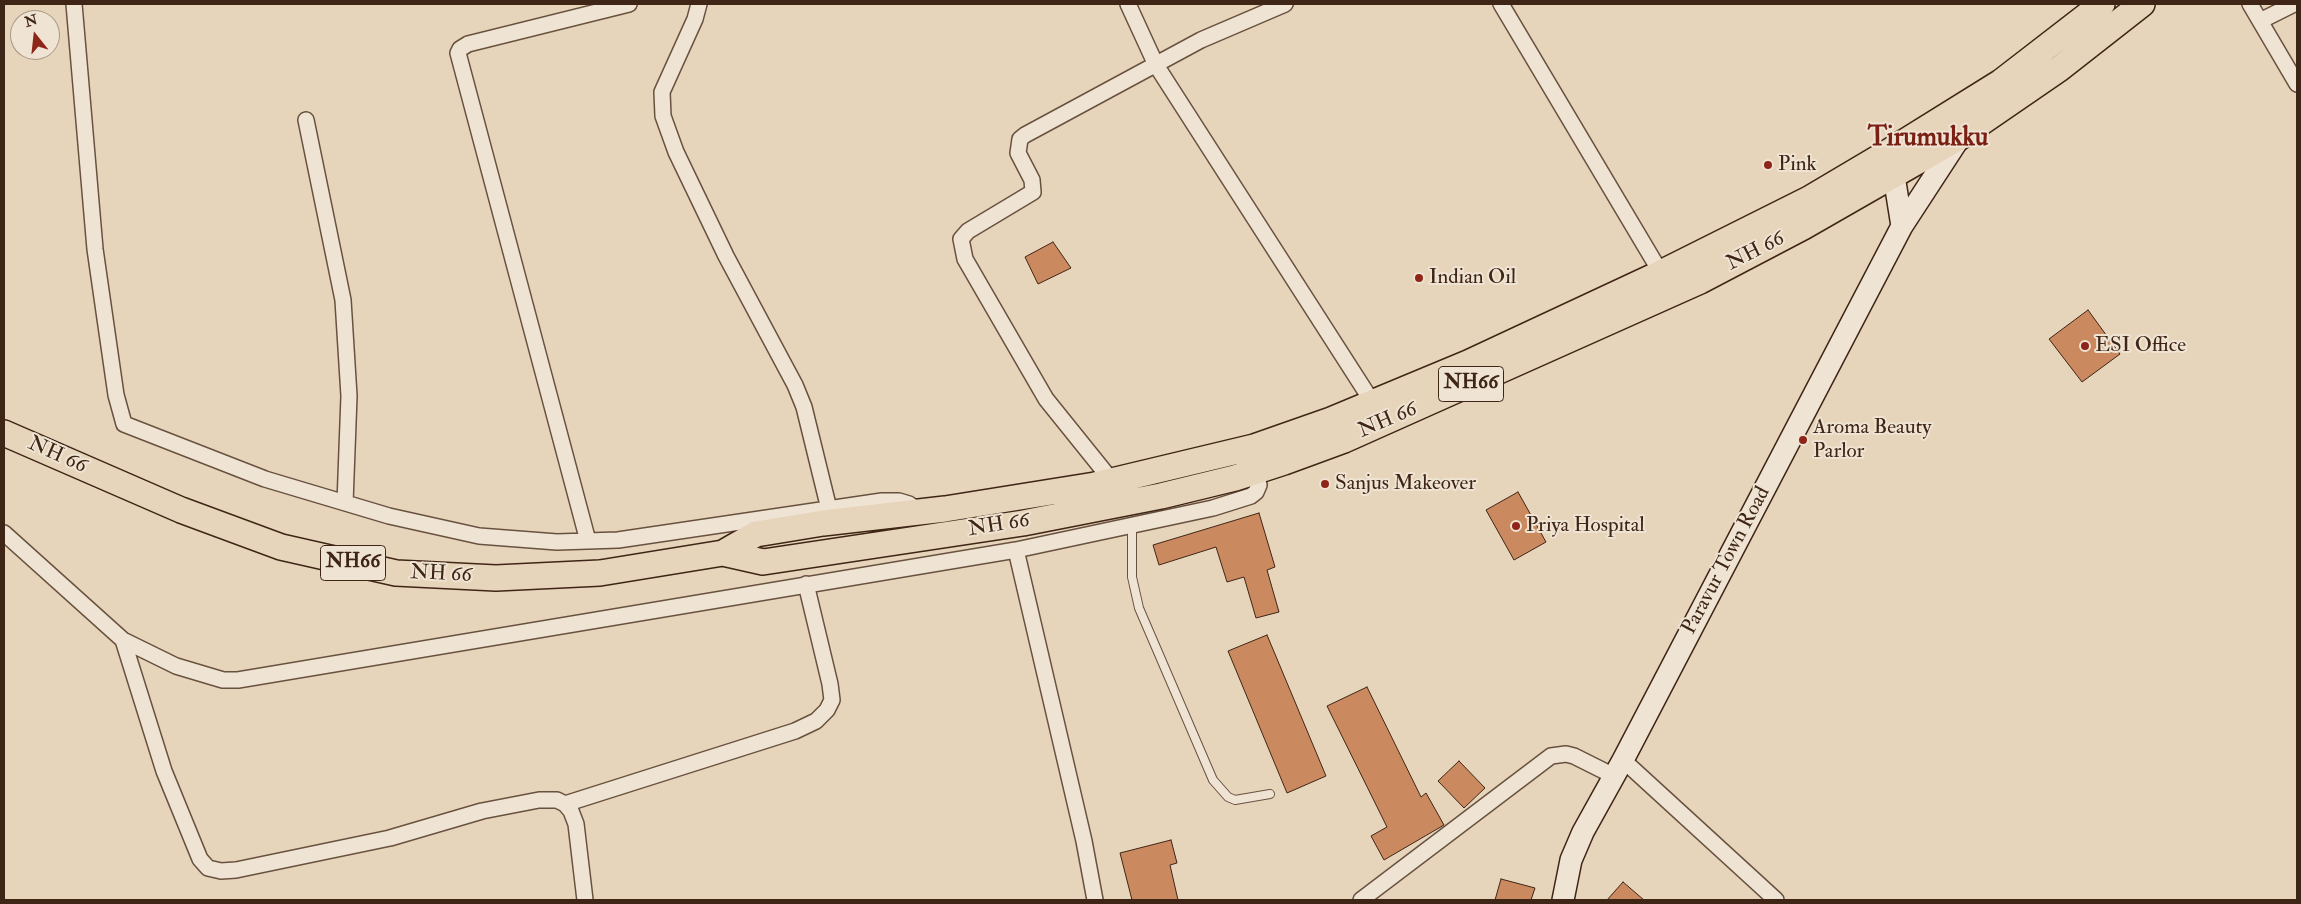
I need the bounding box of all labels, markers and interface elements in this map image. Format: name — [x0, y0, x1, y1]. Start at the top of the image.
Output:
north arrow — [10, 10, 60, 60]
text: N — [23, 11, 39, 31]
district label: Tirumukku — [1868, 123, 1988, 155]
place label: Pink — [1778, 152, 1817, 178]
marker: Pink — [1762, 159, 1774, 171]
street label: NH 66 — [1723, 227, 1789, 277]
place label: Indian Oil — [1429, 265, 1516, 291]
marker: Indian Oil — [1413, 272, 1425, 284]
place label: ESI Office — [2095, 333, 2186, 359]
marker: ESI Office — [2079, 340, 2091, 352]
road number: NH66 — [1438, 366, 1504, 402]
street label: NH 66 — [1355, 397, 1421, 445]
place label: Aroma Beauty Parlor — [1813, 415, 1932, 465]
street label: NH 66 — [24, 432, 90, 480]
marker: Aroma Beauty Parlor — [1797, 434, 1809, 446]
place label: Sanjus Makeover — [1335, 471, 1476, 497]
marker: Sanjus Makeover — [1319, 478, 1331, 490]
street label: Paravur Town Road — [1677, 483, 1777, 639]
street label: NH 66 — [967, 509, 1031, 543]
place label: Priya Hospital — [1526, 513, 1645, 539]
marker: Priya Hospital — [1510, 520, 1522, 532]
road number: NH66 — [320, 546, 386, 580]
street label: NH 66 — [410, 561, 472, 589]

